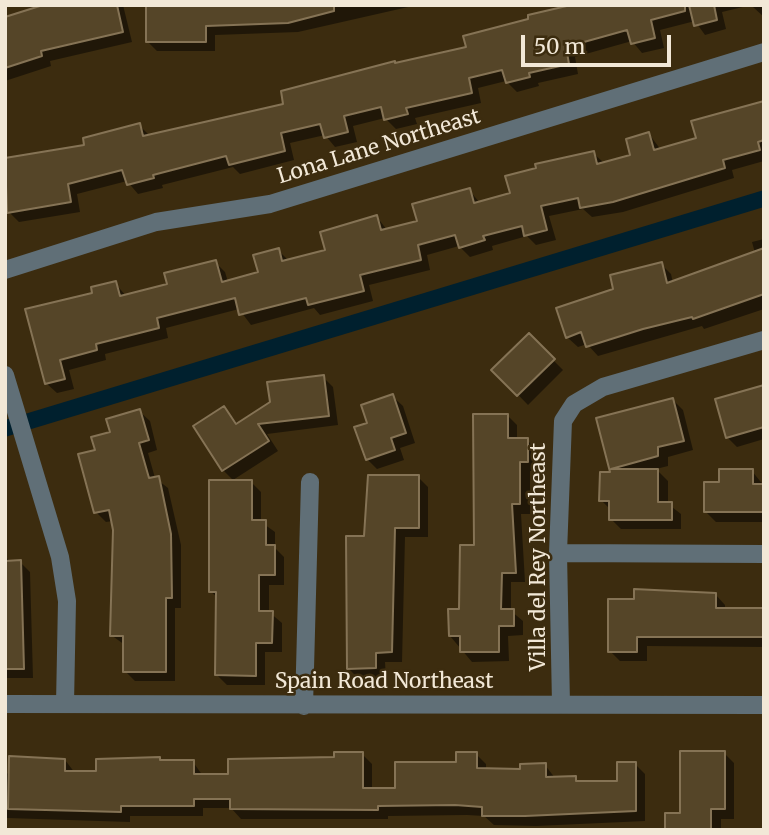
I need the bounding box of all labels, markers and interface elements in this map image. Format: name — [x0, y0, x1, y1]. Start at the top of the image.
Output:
scale bar — [524, 21, 674, 65]
text: 50 m — [534, 33, 585, 60]
street label: Lona Lane Northeast — [275, 104, 483, 190]
street label: Villa del Rey Northeast — [526, 443, 552, 671]
street label: Spain Road Northeast — [275, 669, 493, 695]

